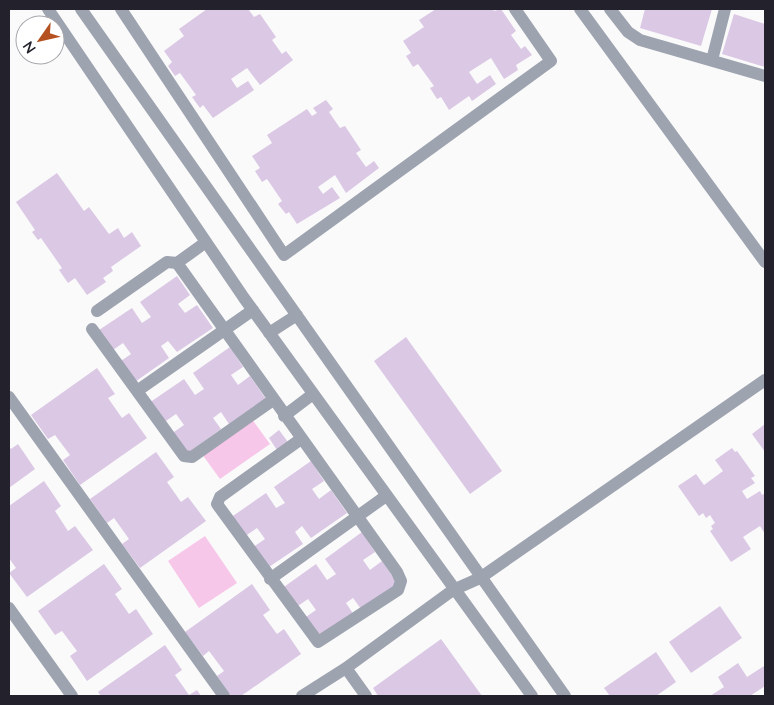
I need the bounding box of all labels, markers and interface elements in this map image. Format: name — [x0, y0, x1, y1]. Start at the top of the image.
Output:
north arrow — [15, 15, 65, 65]
text: N — [19, 38, 39, 57]

